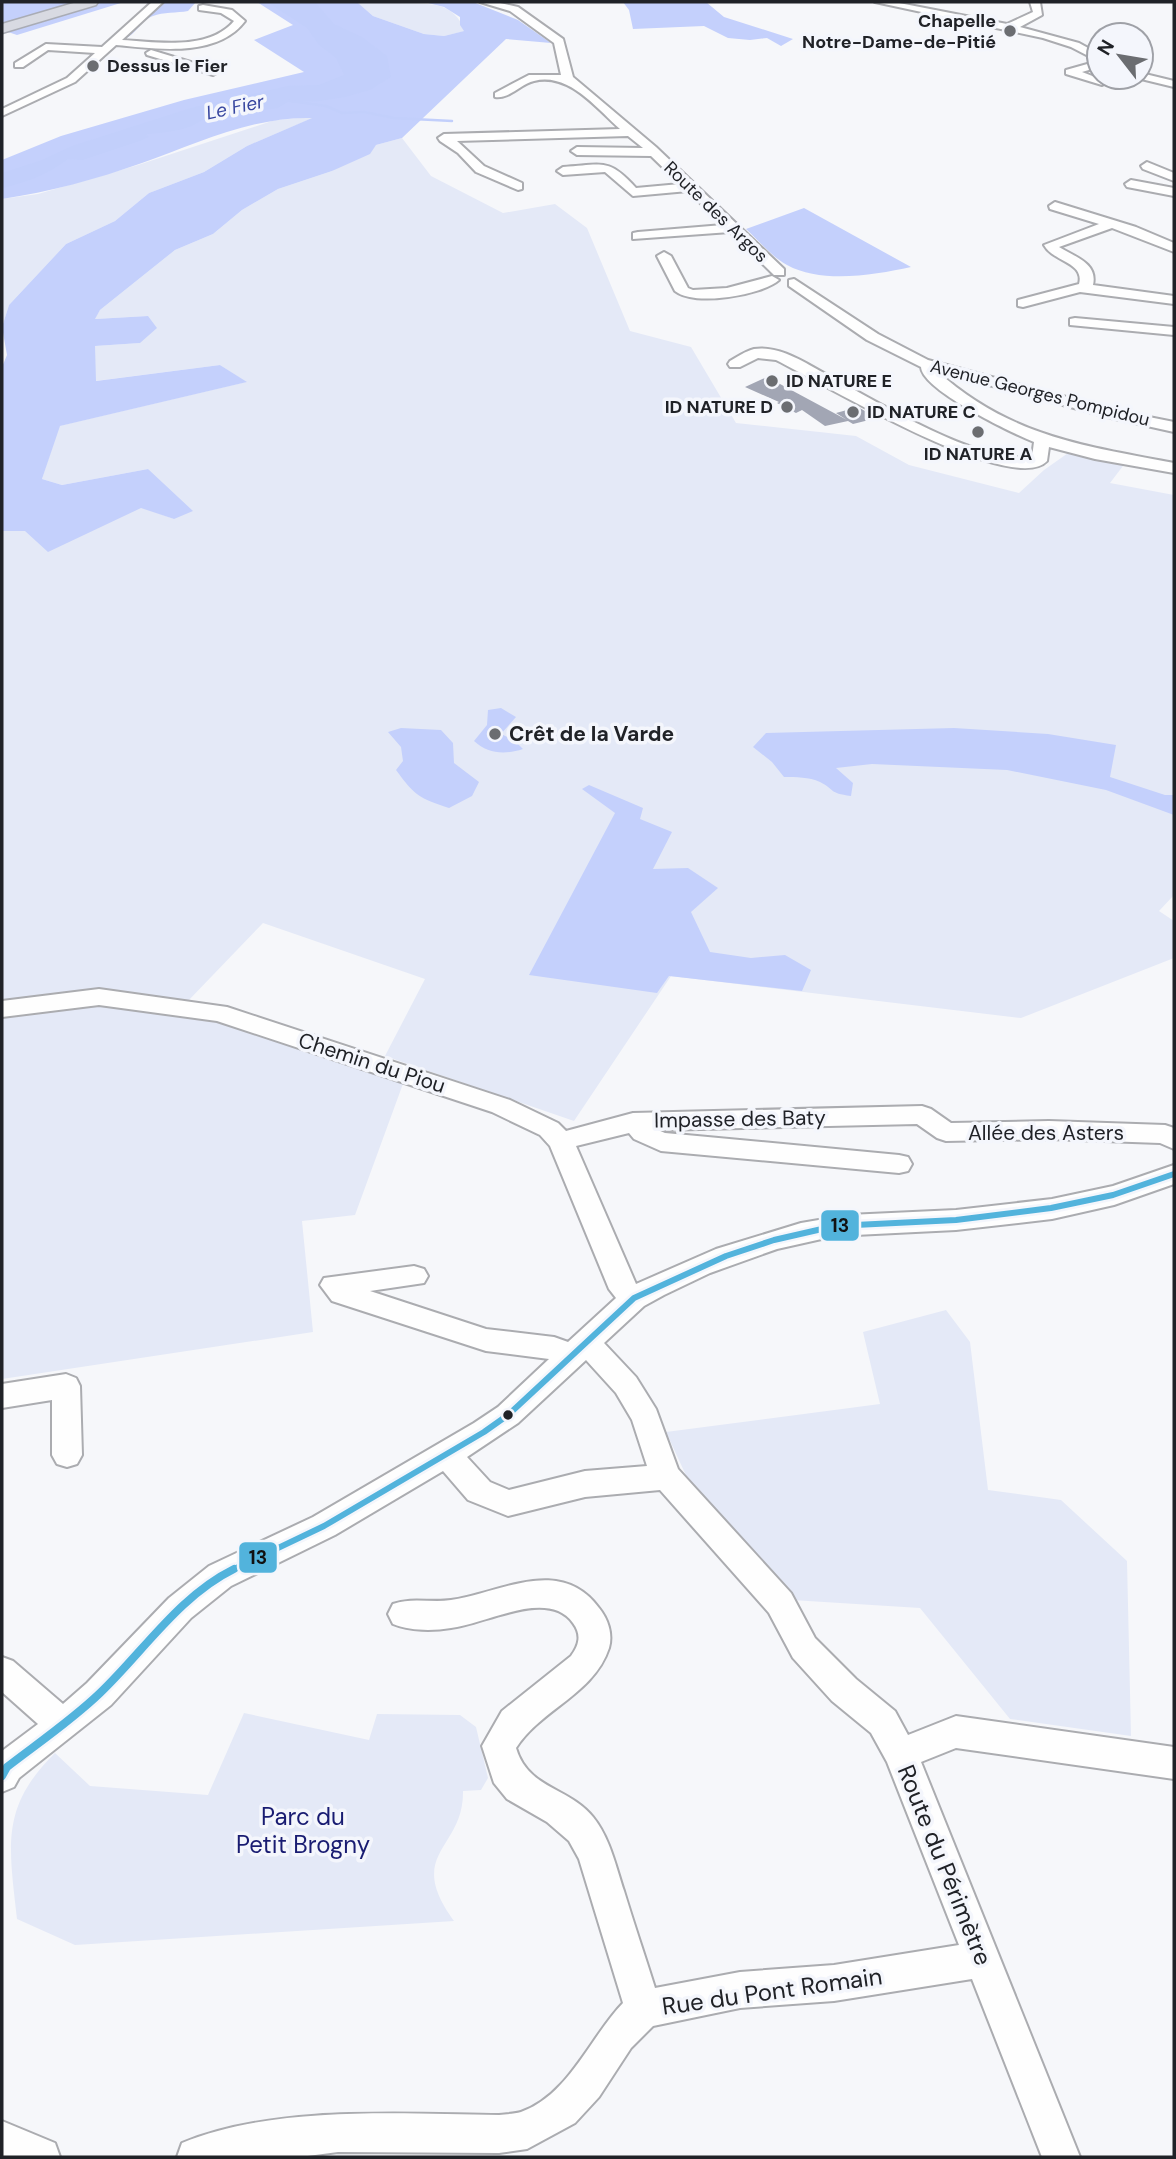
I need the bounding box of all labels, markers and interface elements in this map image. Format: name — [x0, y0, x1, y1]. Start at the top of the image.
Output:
place label: Chapelle Notre-Dame-de-Pitié — [802, 9, 996, 54]
north arrow — [1085, 21, 1155, 91]
marker: Chapelle Notre-Dame-de-Pitié — [1002, 23, 1018, 39]
text: N — [1092, 35, 1120, 60]
place label: Dessus le Fier — [107, 54, 228, 78]
marker: Dessus le Fier — [85, 58, 101, 74]
water label: Le Fier — [204, 89, 267, 125]
street label: Route des Argos — [659, 156, 773, 268]
street label: Avenue Georges Pompidou — [928, 354, 1152, 432]
place label: ID NATURE E — [786, 369, 892, 393]
marker: ID NATURE E — [764, 373, 780, 389]
place label: ID NATURE D — [665, 395, 773, 419]
marker: ID NATURE D — [779, 399, 795, 415]
place label: ID NATURE C — [867, 400, 976, 424]
marker: ID NATURE C — [845, 404, 861, 420]
marker: ID NATURE A — [970, 424, 986, 440]
place label: ID NATURE A — [924, 442, 1032, 466]
place label: Crêt de la Varde — [509, 720, 674, 748]
marker: Crêt de la Varde — [487, 726, 503, 742]
street label: Chemin du Piou — [295, 1026, 449, 1100]
street label: Impasse des Baty — [654, 1103, 826, 1134]
street label: Allée des Asters — [968, 1119, 1124, 1147]
line badge: 13 — [820, 1209, 860, 1242]
text: 13 — [831, 1213, 849, 1238]
unlabelled marker — [501, 1408, 515, 1422]
line badge: 13 — [238, 1541, 278, 1574]
text: 13 — [249, 1545, 267, 1570]
street label: Route du Périmètre — [891, 1760, 999, 1970]
park label: Parc du Petit Brogny — [236, 1801, 370, 1860]
street label: Rue du Pont Romain — [660, 1960, 884, 2022]

